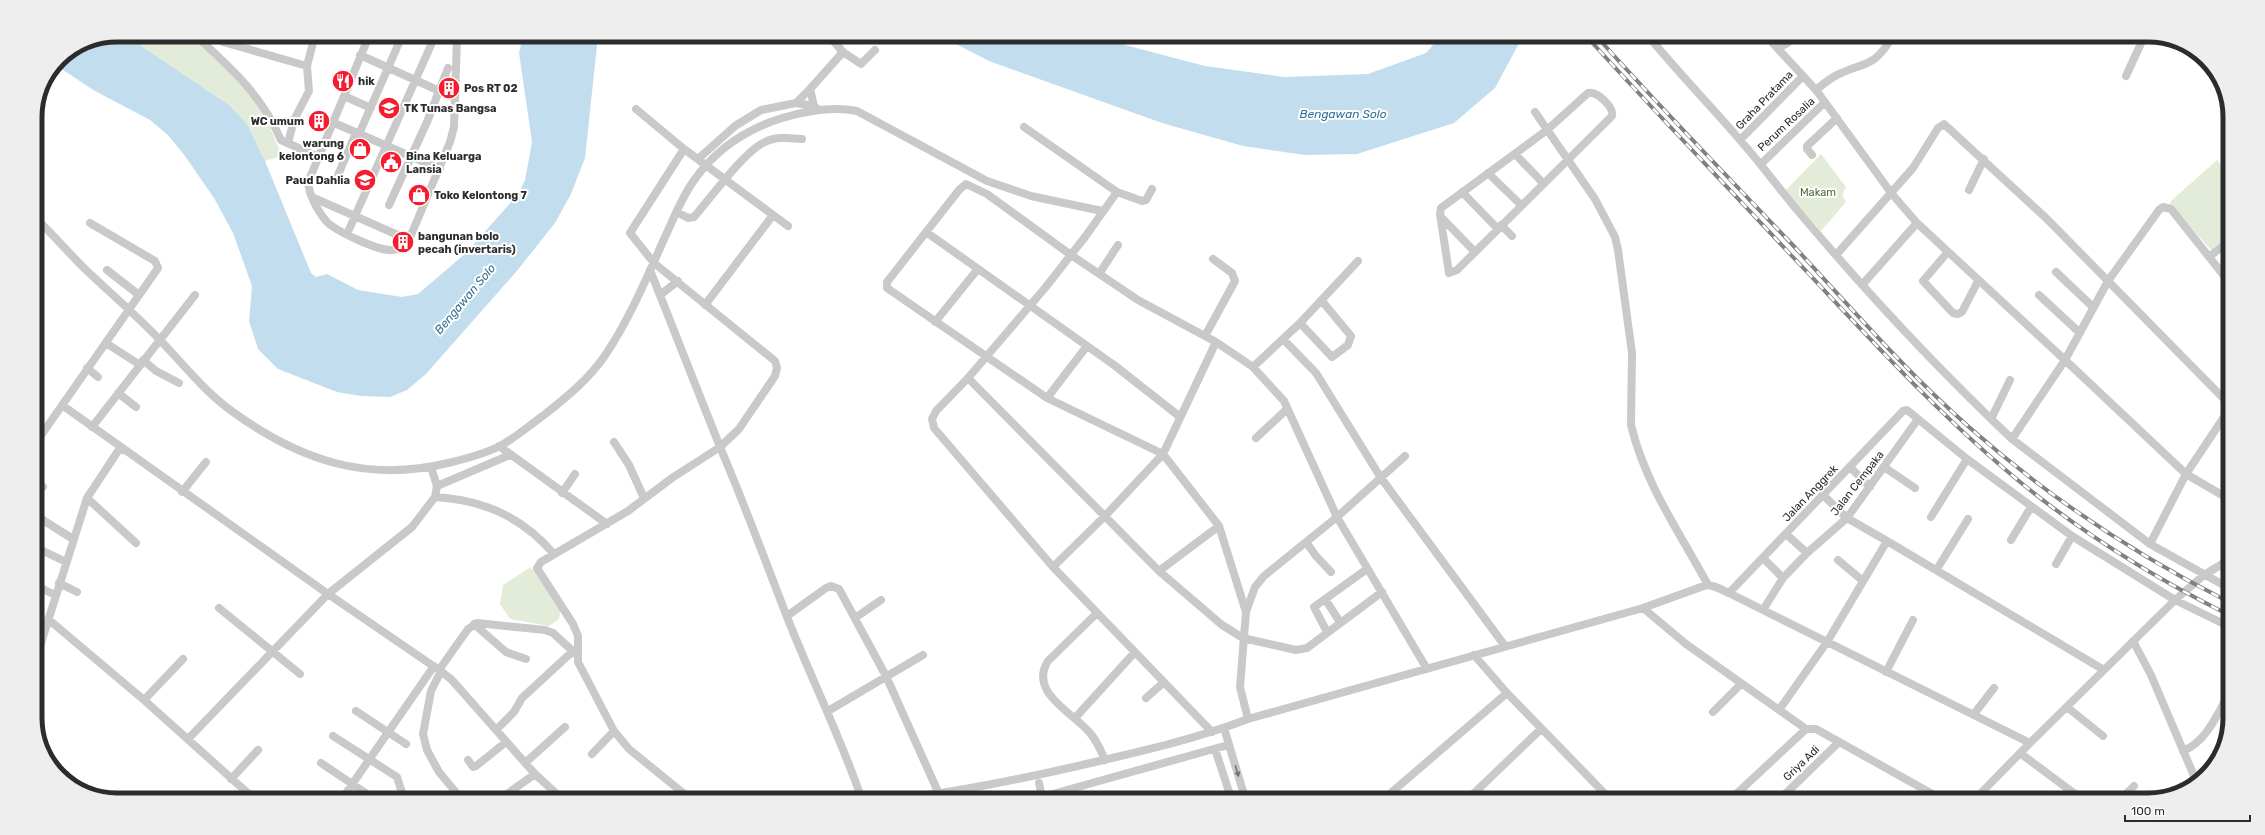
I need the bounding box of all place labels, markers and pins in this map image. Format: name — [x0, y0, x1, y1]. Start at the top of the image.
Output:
restaurant icon: hik — [330, 68, 356, 94]
place label: hik — [358, 75, 375, 88]
building icon: Pos RT 02 — [436, 75, 462, 101]
place label: Pos RT 02 — [464, 82, 518, 95]
school or university icon: TK Tunas Bangsa — [376, 95, 402, 121]
place label: TK Tunas Bangsa — [404, 102, 497, 115]
building icon: WC umum — [306, 108, 332, 134]
place label: WC umum — [251, 115, 304, 128]
shop icon: warung kelontong 6 — [347, 136, 373, 162]
place label: warung kelontong 6 — [279, 137, 344, 163]
public building icon: Bina Keluarga Lansia — [378, 149, 404, 175]
place label: Bina Keluarga Lansia — [406, 150, 481, 176]
school or university icon: Paud Dahlia — [352, 167, 378, 193]
place label: Paud Dahlia — [286, 174, 350, 187]
shop icon: Toko Kelontong 7 — [406, 182, 432, 208]
place label: Toko Kelontong 7 — [434, 189, 528, 202]
building icon: bangunan bolo pecah (invertaris) — [390, 229, 416, 255]
place label: bangunan bolo pecah (invertaris) — [418, 230, 516, 256]

